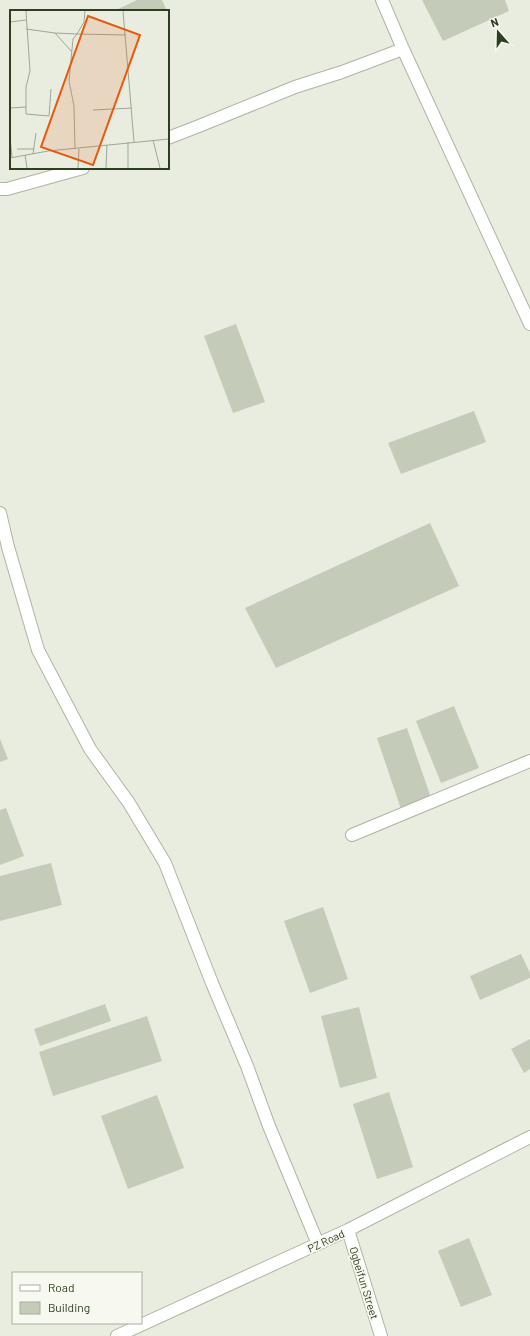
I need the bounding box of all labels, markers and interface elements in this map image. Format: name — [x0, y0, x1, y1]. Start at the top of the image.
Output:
inset map — [10, 10, 169, 169]
north arrow — [478, 12, 518, 52]
text: N — [489, 15, 500, 29]
street label: PZ Road — [305, 1226, 346, 1255]
street label: Ogbeifun Street — [347, 1245, 382, 1321]
legend — [12, 1272, 142, 1324]
text: Road — [48, 1280, 75, 1294]
text: Building — [48, 1300, 90, 1314]

